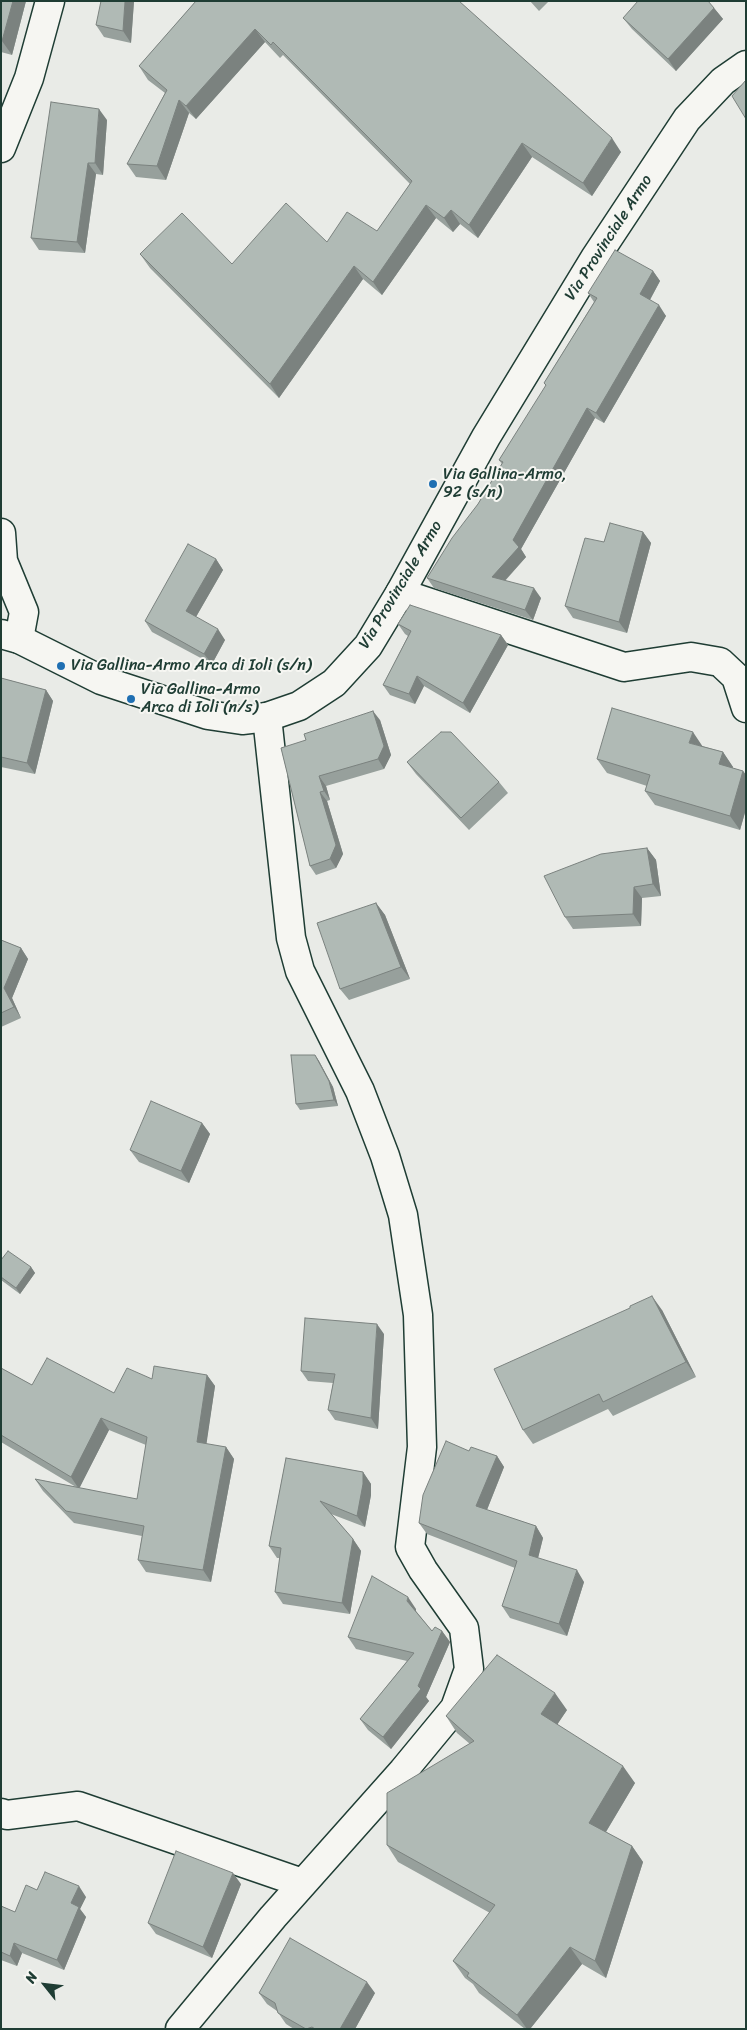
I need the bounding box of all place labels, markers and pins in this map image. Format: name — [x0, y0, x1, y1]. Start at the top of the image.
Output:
place label: Via Gallina-Armo, 92 (s/n) — [443, 465, 567, 503]
marker: Via Gallina-Armo, 92 (s/n) — [427, 478, 439, 490]
place label: Via Gallina-Armo Arca di Ioli (s/n) — [71, 656, 312, 676]
marker: Via Gallina-Armo Arca di Ioli (s/n) — [55, 660, 67, 672]
place label: Via Gallina-Armo Arca di Ioli (n/s) — [141, 680, 260, 718]
marker: Via Gallina-Armo Arca di Ioli (n/s) — [125, 693, 137, 705]

